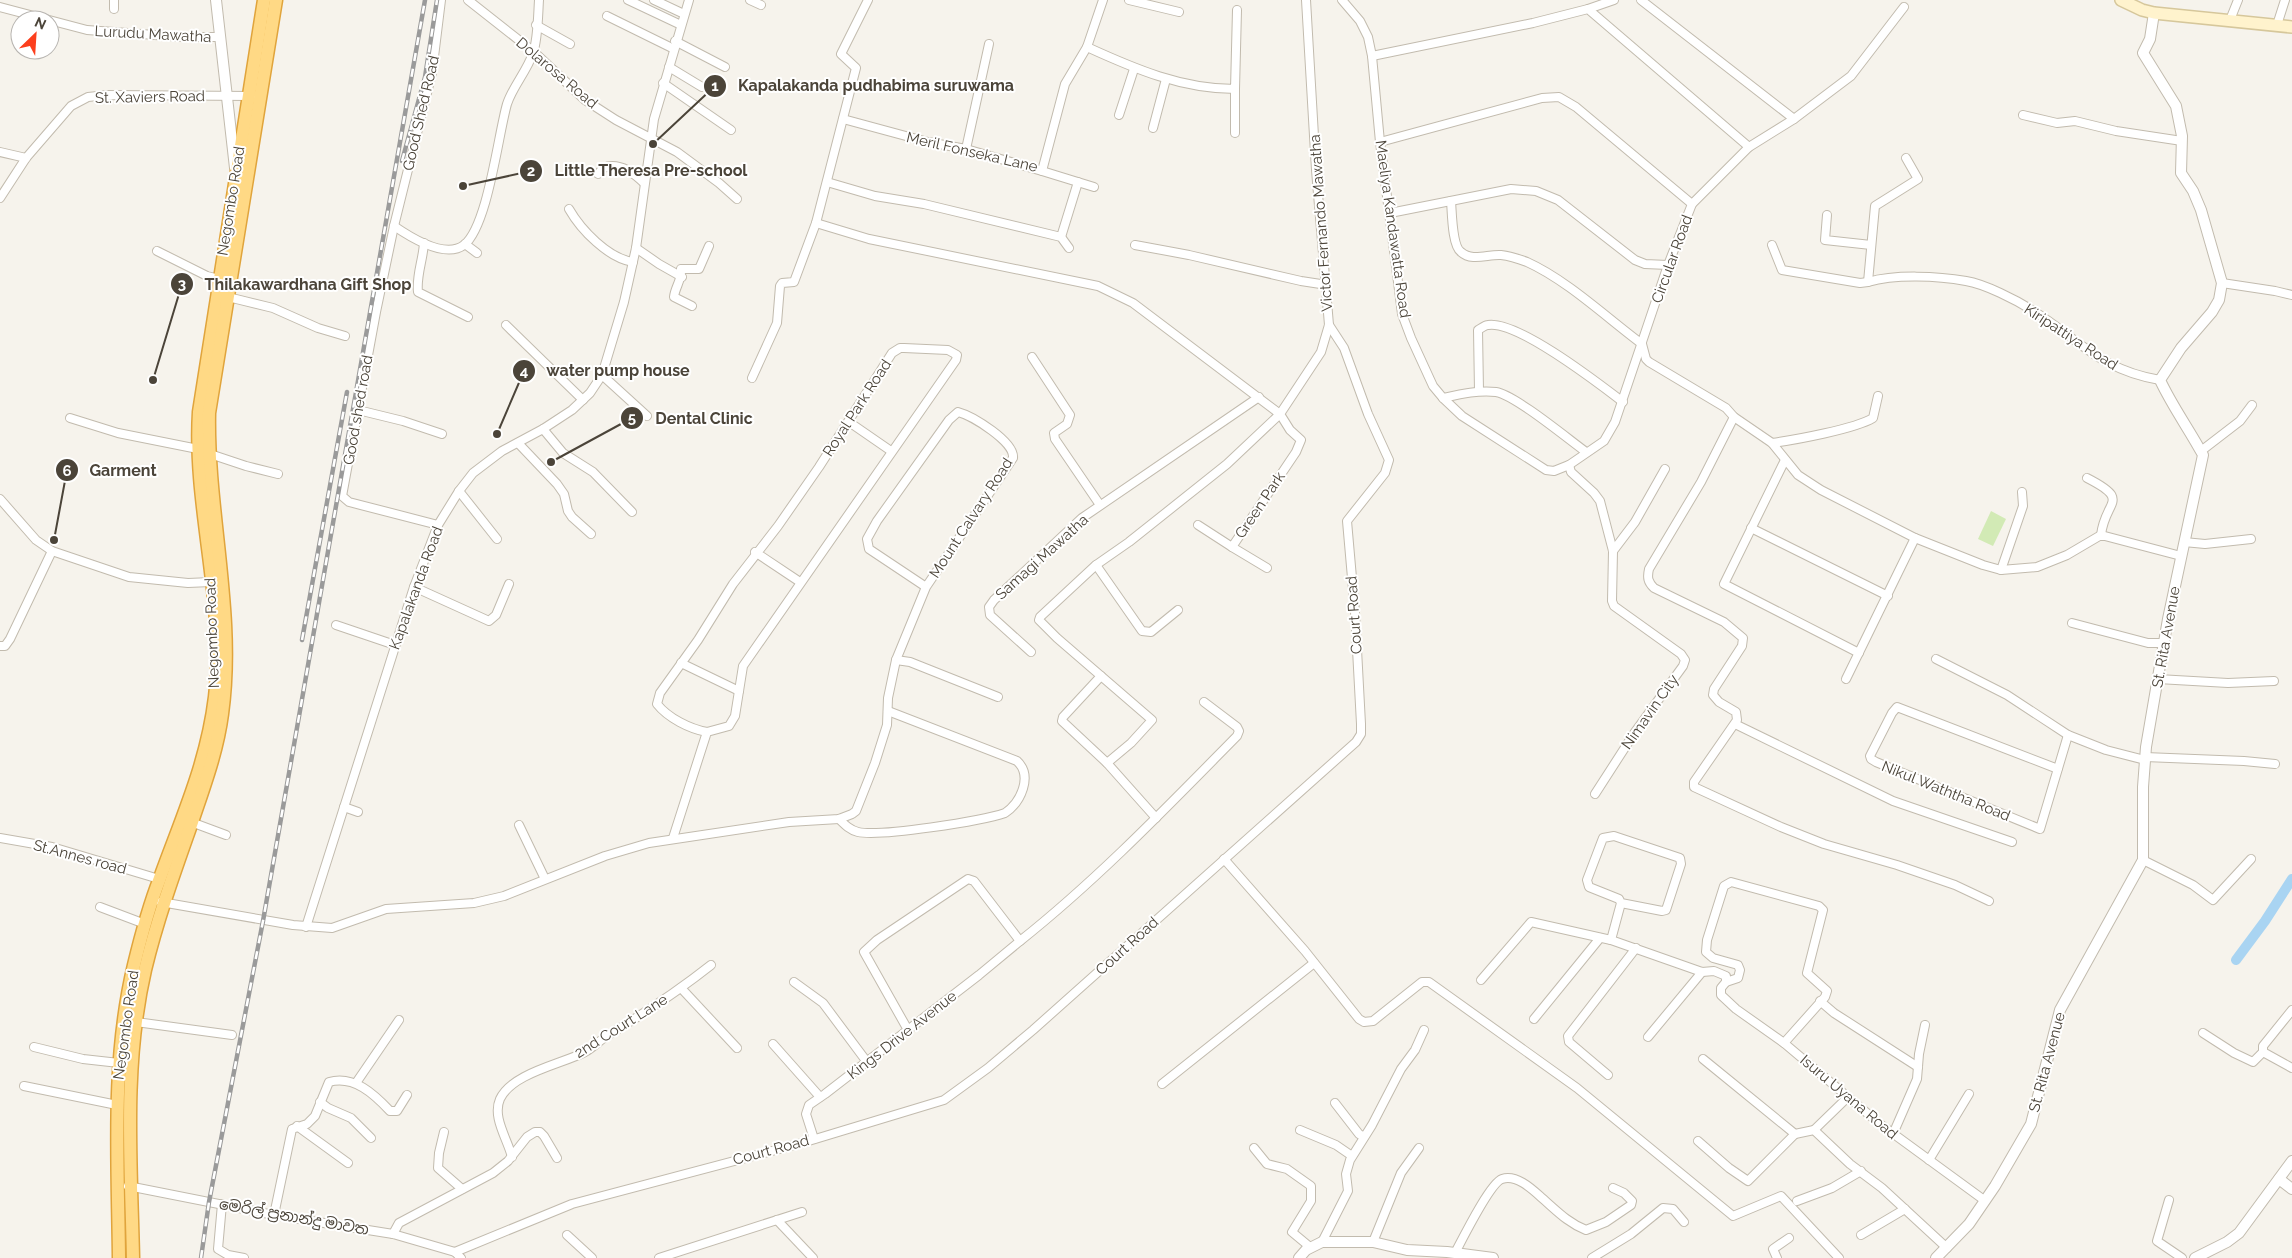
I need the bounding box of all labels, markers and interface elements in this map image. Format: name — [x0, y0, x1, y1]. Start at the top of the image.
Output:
north arrow — [10, 10, 60, 60]
text: N — [32, 14, 49, 33]
street label: Lurudu Mawatha — [94, 22, 212, 46]
street label: Dolarosa Road — [512, 34, 602, 112]
street label: Good Shed Road — [399, 54, 443, 172]
callout: Kapalakanda pudhabima suruwama — [703, 70, 1024, 101]
text: Kapalakanda pudhabima suruwama — [738, 76, 1014, 95]
text: 1 — [711, 77, 719, 95]
street label: St. Xaviers Road — [95, 87, 205, 107]
street label: Meril Fonseka Lane — [905, 128, 1040, 176]
street label: Victor Fernando Mawatha — [1306, 134, 1336, 312]
street label: Maeliya Kandawatta Road — [1372, 139, 1414, 319]
street label: Negombo Road — [213, 145, 249, 257]
callout: Little Theresa Pre-school — [519, 155, 757, 186]
text: Little Theresa Pre-school — [555, 161, 748, 180]
text: 2 — [527, 162, 535, 180]
street label: Circular Road — [1648, 212, 1696, 306]
callout: Thilakawardhana Gift Shop — [170, 269, 422, 300]
text: 3 — [178, 275, 186, 293]
text: Thilakawardhana Gift Shop — [205, 275, 411, 294]
street label: Kiripattiya Road — [2021, 300, 2121, 374]
street label: Good shed road — [339, 354, 377, 466]
callout: water pump house — [511, 355, 700, 386]
street label: Royal Park Road — [819, 356, 895, 460]
text: water pump house — [546, 361, 690, 380]
text: 4 — [520, 362, 529, 380]
callout: Dental Clinic — [620, 403, 763, 434]
text: 5 — [628, 409, 636, 427]
text: Dental Clinic — [655, 409, 753, 428]
callout: Garment — [55, 455, 167, 486]
street label: Mount Calvary Road — [925, 455, 1017, 581]
text: Garment — [89, 461, 157, 480]
text: 6 — [62, 462, 72, 480]
street label: Green Park — [1231, 468, 1289, 542]
street label: Samagi Mawatha — [992, 511, 1092, 603]
street label: Kapalakanda Road — [385, 524, 447, 652]
street label: Court Road — [1342, 575, 1366, 655]
street label: Negombo Road — [201, 578, 223, 688]
street label: St. Rita Avenue — [2148, 585, 2184, 689]
street label: Nimavin City — [1618, 671, 1682, 753]
street label: Nikul Waththa Road — [1879, 757, 2013, 825]
street label: St.Annes road — [31, 836, 129, 878]
street label: Court Road — [1092, 913, 1162, 979]
street label: Negombo Road — [109, 969, 143, 1081]
street label: Kings Drive Avenue — [844, 987, 960, 1083]
street label: 2nd Court Lane — [571, 990, 671, 1062]
street label: St. Rita Avenue — [2025, 1010, 2069, 1114]
street label: Isuru Uyana Road — [1797, 1051, 1901, 1143]
street label: Court Road — [731, 1131, 811, 1169]
street label: මෙරිල් ප්‍රනාන්දු මාවත — [218, 1194, 370, 1239]

